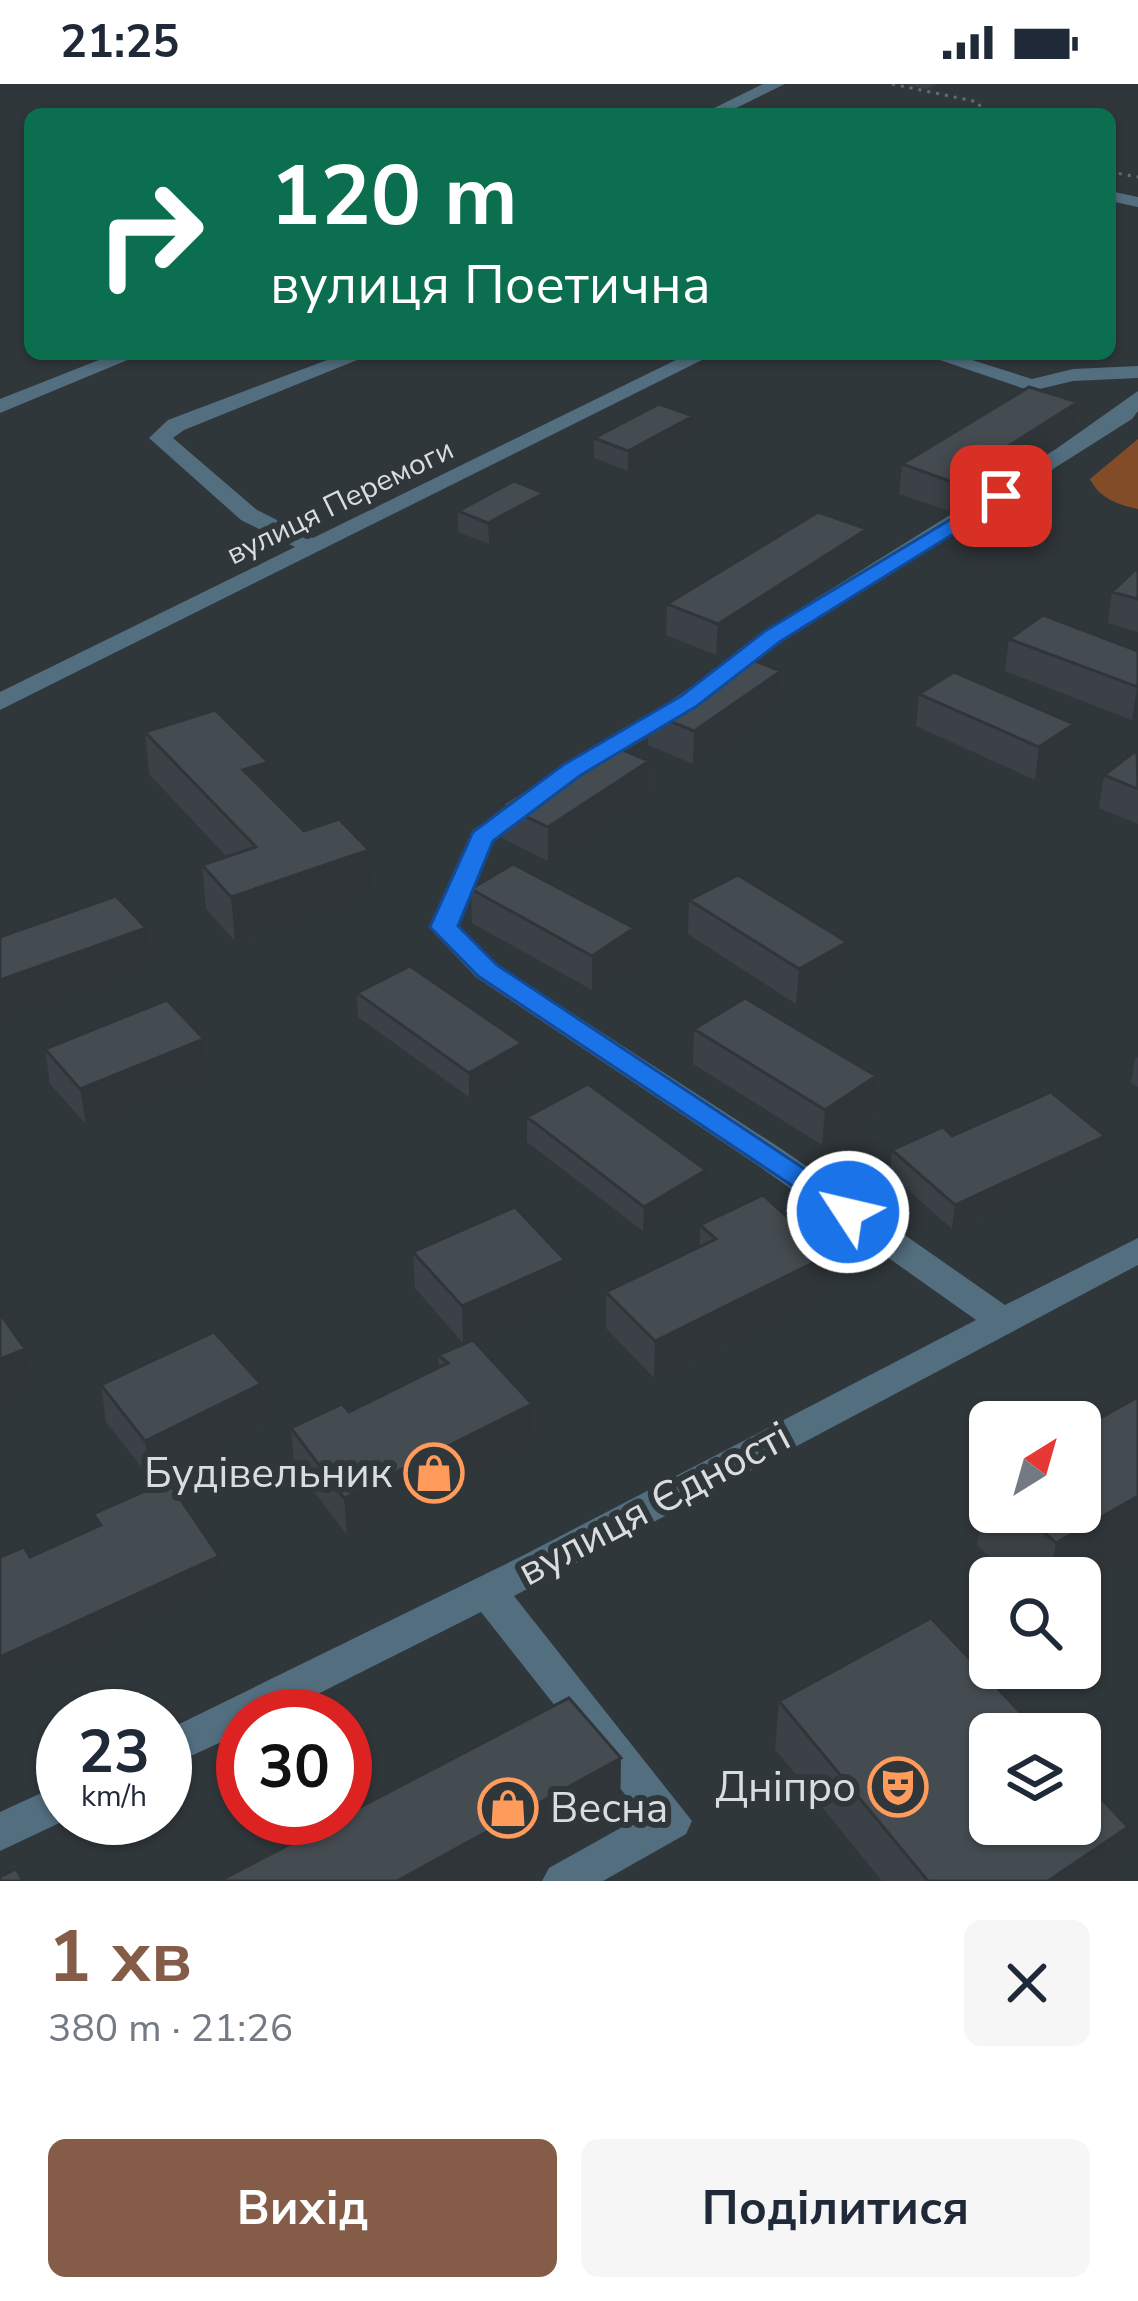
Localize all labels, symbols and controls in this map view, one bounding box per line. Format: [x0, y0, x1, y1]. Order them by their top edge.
text: 21:25 [60, 12, 179, 73]
text: 120 m [270, 139, 518, 254]
icon: right [72, 156, 228, 312]
text: вулиця Поетична [270, 248, 711, 322]
street label: вулиця Перемоги [220, 429, 460, 575]
pin [950, 445, 1052, 547]
icon: arrive [968, 463, 1034, 529]
position arrow [785, 1149, 911, 1275]
north arrow [969, 1401, 1101, 1533]
map controls [969, 1401, 1101, 1845]
street label: вулиця Єдності [508, 1408, 800, 1600]
shop icon: Будівельник [403, 1442, 465, 1504]
place label: Будівельник [144, 1445, 393, 1502]
button: search [969, 1557, 1101, 1689]
speed limit sign: 30 [216, 1689, 372, 1845]
text: 23 [78, 1711, 150, 1793]
button: layers [969, 1713, 1101, 1845]
theatre icon: Дніпро [867, 1756, 929, 1818]
place label: Дніпро [715, 1759, 856, 1816]
text: km/h [81, 1776, 147, 1817]
shop icon: Весна [477, 1777, 539, 1839]
place label: Весна [550, 1780, 668, 1837]
text: 1 хв [48, 1908, 192, 2006]
button: close [964, 1920, 1090, 2046]
text: 380 m · 21:26 [48, 2002, 293, 2055]
button: Вихід [48, 2139, 557, 2277]
button: Поділитися [581, 2139, 1090, 2277]

